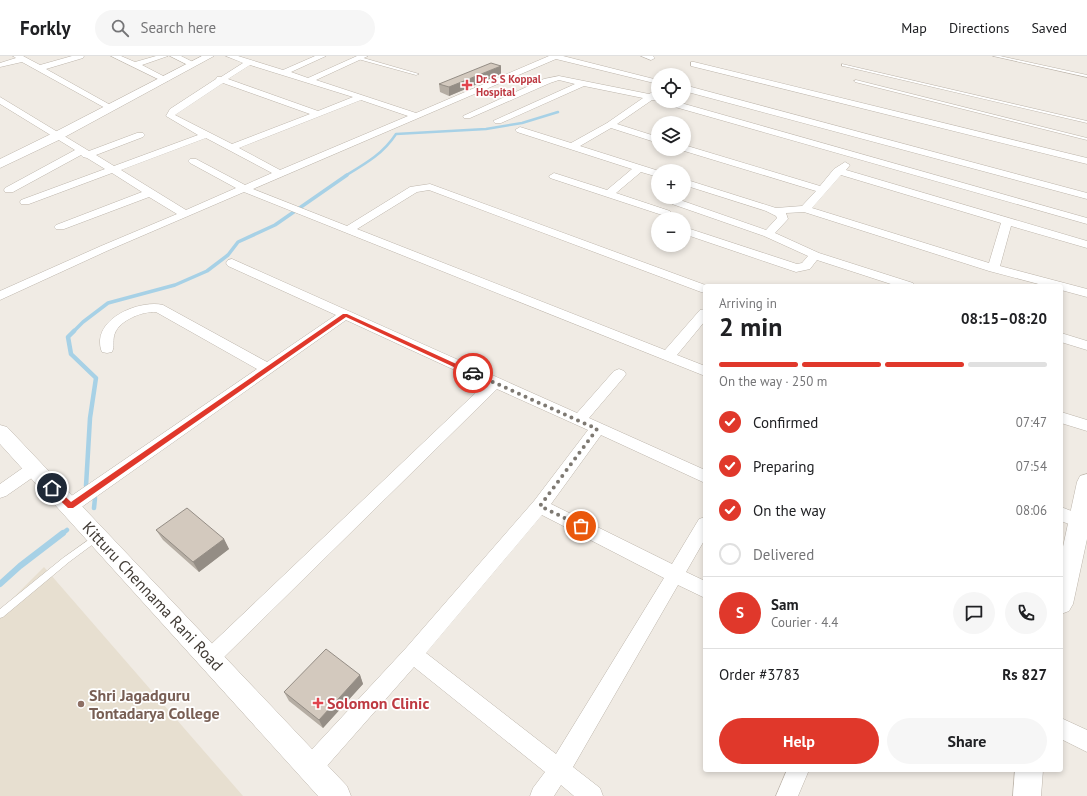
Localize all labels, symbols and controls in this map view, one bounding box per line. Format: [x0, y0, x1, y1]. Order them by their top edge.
search box [95, 10, 375, 46]
text: Forkly [20, 16, 71, 40]
icon: search [109, 17, 131, 39]
text: Search here [141, 18, 216, 37]
text: Map [901, 19, 927, 37]
text: Directions [949, 19, 1009, 37]
text: Saved [1031, 19, 1067, 37]
map controls [651, 68, 691, 252]
button: locate [651, 68, 691, 108]
place label: Dr. S S Koppal Hospital [476, 72, 542, 99]
marker: Dr. S S Koppal Hospital [461, 79, 473, 91]
button: layers [651, 116, 691, 156]
button: + [651, 164, 691, 204]
button: − [651, 212, 691, 252]
text: Arriving in [719, 295, 777, 312]
text: 08:15–08:20 [961, 309, 1047, 328]
text: 2 min [719, 310, 782, 343]
courier [453, 353, 493, 393]
icon: car [462, 362, 484, 384]
text: On the way · 250 m [719, 373, 827, 390]
icon: check [719, 411, 741, 433]
text: Confirmed [753, 413, 818, 432]
text: 07:47 [1016, 414, 1047, 431]
icon: check [719, 455, 741, 477]
text: Preparing [753, 457, 815, 476]
text: 07:54 [1016, 458, 1047, 475]
pin [35, 471, 69, 505]
icon: home [41, 477, 63, 499]
icon: check [719, 499, 741, 521]
text: On the way [753, 501, 826, 520]
text: 08:06 [1016, 502, 1047, 519]
pin [564, 509, 598, 543]
icon: bag [570, 515, 592, 537]
street label: Kitturu Chennama Rani Road [79, 517, 227, 675]
text: Delivered [753, 545, 814, 564]
button: chat [953, 592, 995, 634]
button: phone [1005, 592, 1047, 634]
text: Sam [771, 595, 798, 614]
text: S [736, 603, 744, 622]
text: Courier · 4.4 [771, 614, 838, 631]
text: Order #3783 [719, 665, 800, 684]
text: Rs 827 [1002, 665, 1047, 684]
place label: Shri Jagadguru Tontadarya College [89, 685, 220, 723]
place label: Solomon Clinic [327, 693, 429, 713]
marker: Solomon Clinic [312, 697, 324, 709]
marker: Shri Jagadguru Tontadarya College [76, 699, 86, 709]
button: Help [719, 718, 879, 764]
button: Share [887, 718, 1047, 764]

